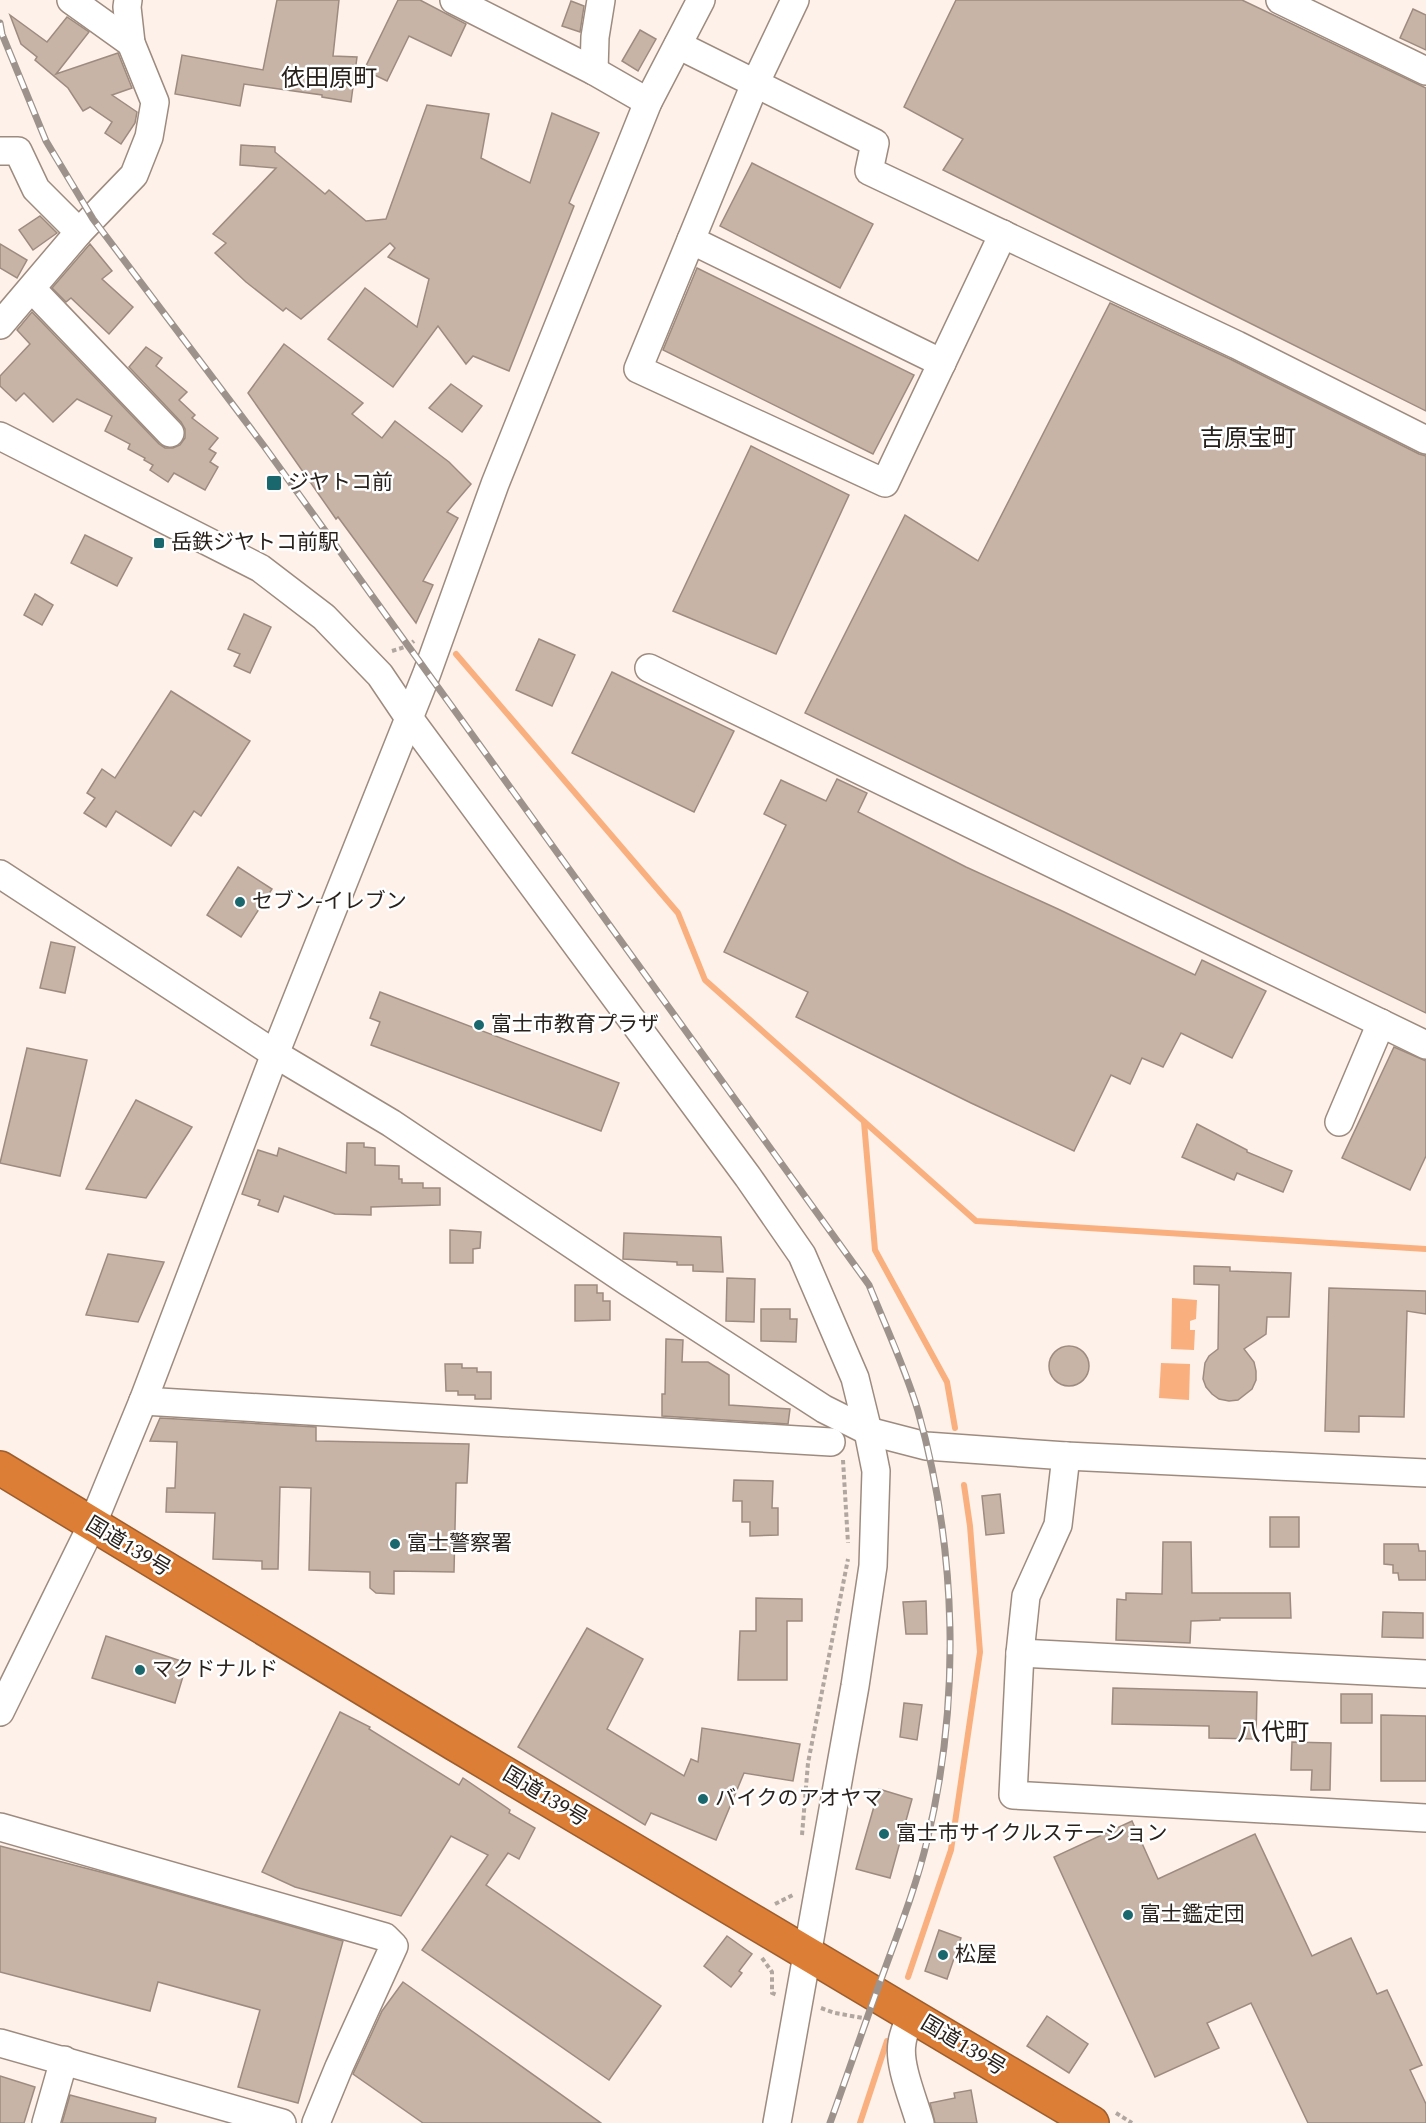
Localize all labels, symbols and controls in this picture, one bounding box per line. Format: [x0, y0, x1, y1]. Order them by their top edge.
district label: 依田原町 [281, 61, 377, 97]
district label: 吉原宝町 [1200, 421, 1296, 457]
place label: ジヤトコ前 [288, 467, 393, 499]
marker: ジヤトコ前 [265, 474, 283, 492]
place label: 岳鉄ジヤトコ前駅 [171, 527, 339, 559]
marker: 岳鉄ジヤトコ前駅 [152, 536, 166, 550]
place label: セブン-イレブン [252, 886, 407, 918]
marker: セブン-イレブン [233, 895, 247, 909]
place label: 富士市教育プラザ [491, 1009, 659, 1041]
marker: 富士市教育プラザ [472, 1018, 486, 1032]
street label: 国道139号 [79, 1509, 177, 1585]
place label: 富士警察署 [407, 1528, 512, 1560]
marker: 富士警察署 [388, 1537, 402, 1551]
place label: マクドナルド [152, 1654, 278, 1686]
marker: マクドナルド [133, 1663, 147, 1677]
district label: 八代町 [1237, 1715, 1309, 1751]
street label: 国道139号 [496, 1759, 594, 1835]
place label: バイクのアオヤマ [715, 1783, 883, 1815]
marker: バイクのアオヤマ [696, 1792, 710, 1806]
place label: 富士市サイクルステーション [896, 1818, 1168, 1850]
marker: 富士市サイクルステーション [877, 1827, 891, 1841]
place label: 富士鑑定団 [1140, 1899, 1245, 1931]
marker: 富士鑑定団 [1121, 1908, 1135, 1922]
place label: 松屋 [955, 1939, 997, 1971]
marker: 松屋 [936, 1948, 950, 1962]
street label: 国道139号 [914, 2008, 1012, 2084]

